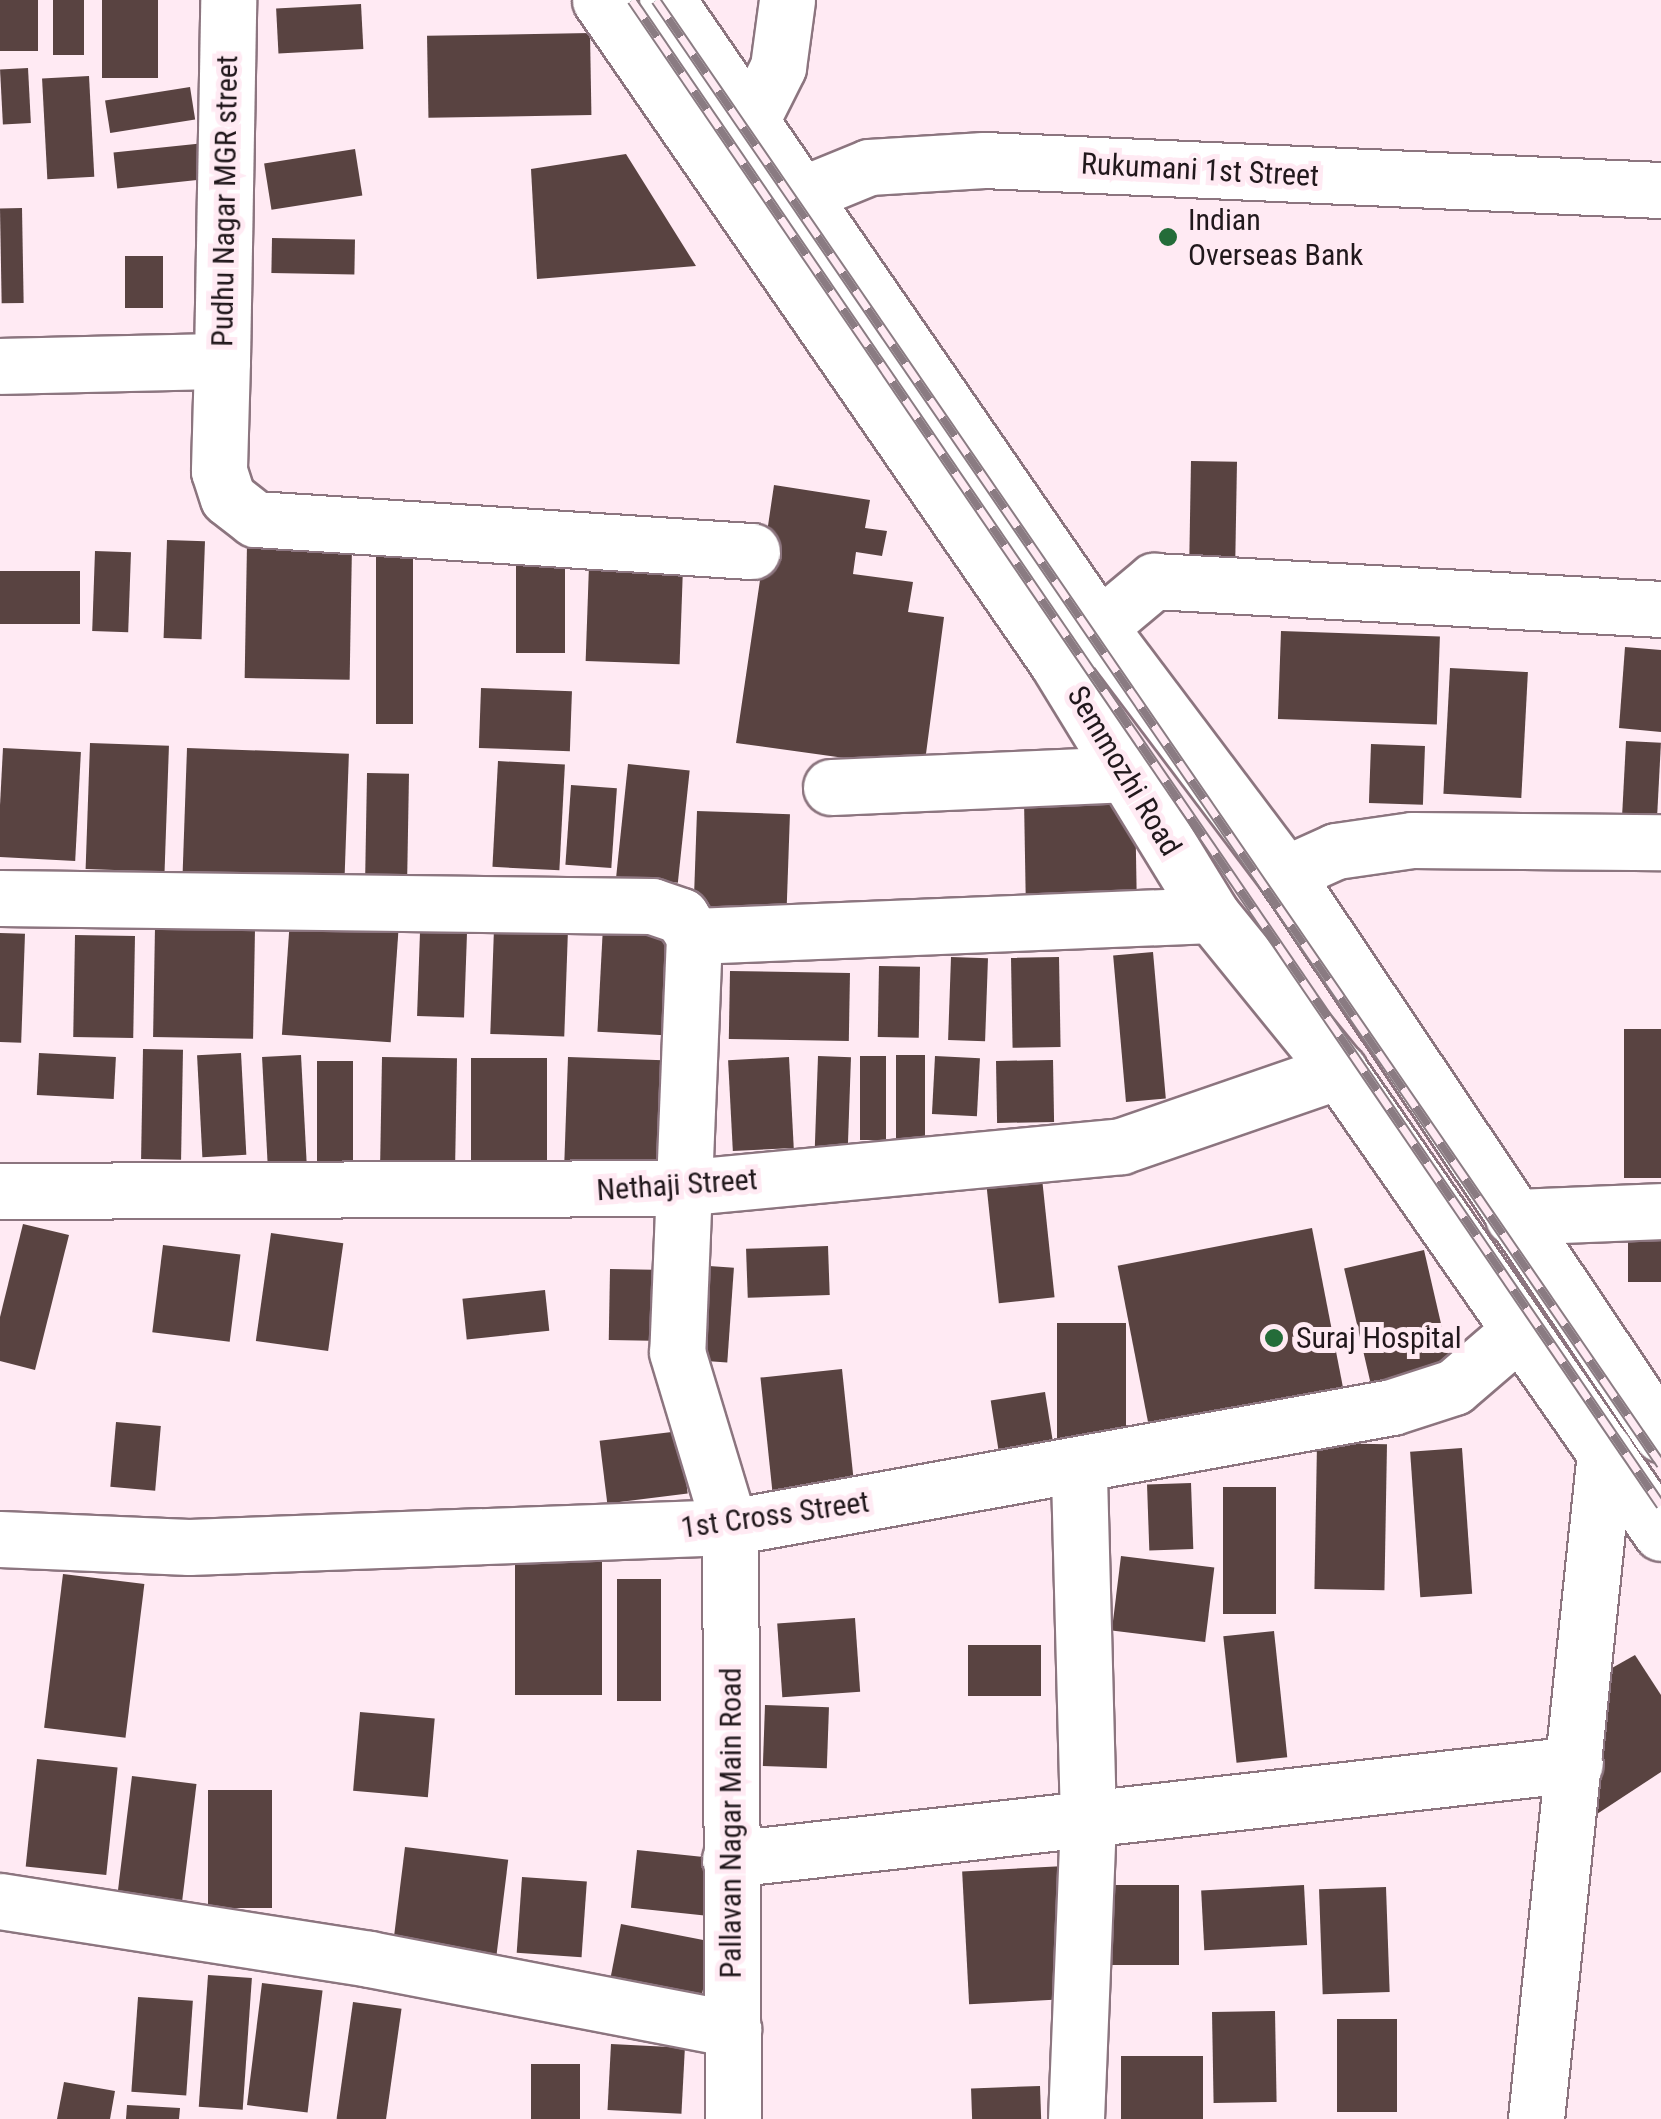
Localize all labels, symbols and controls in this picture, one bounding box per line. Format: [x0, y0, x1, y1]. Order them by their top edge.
street label: Pudhu Nagar MGR street [204, 55, 246, 347]
street label: Rukumani 1st Street [1080, 146, 1320, 194]
place label: Indian Overseas Bank [1188, 202, 1363, 272]
marker: Indian Overseas Bank [1157, 226, 1179, 248]
street label: Semmozhi Road [1059, 680, 1189, 862]
street label: Nethaji Street [595, 1161, 759, 1209]
place label: Suraj Hospital [1296, 1320, 1462, 1356]
marker: Suraj Hospital [1261, 1325, 1287, 1351]
street label: 1st Cross Street [679, 1484, 871, 1546]
street label: Pallavan Nagar Main Road [713, 1668, 749, 1978]

